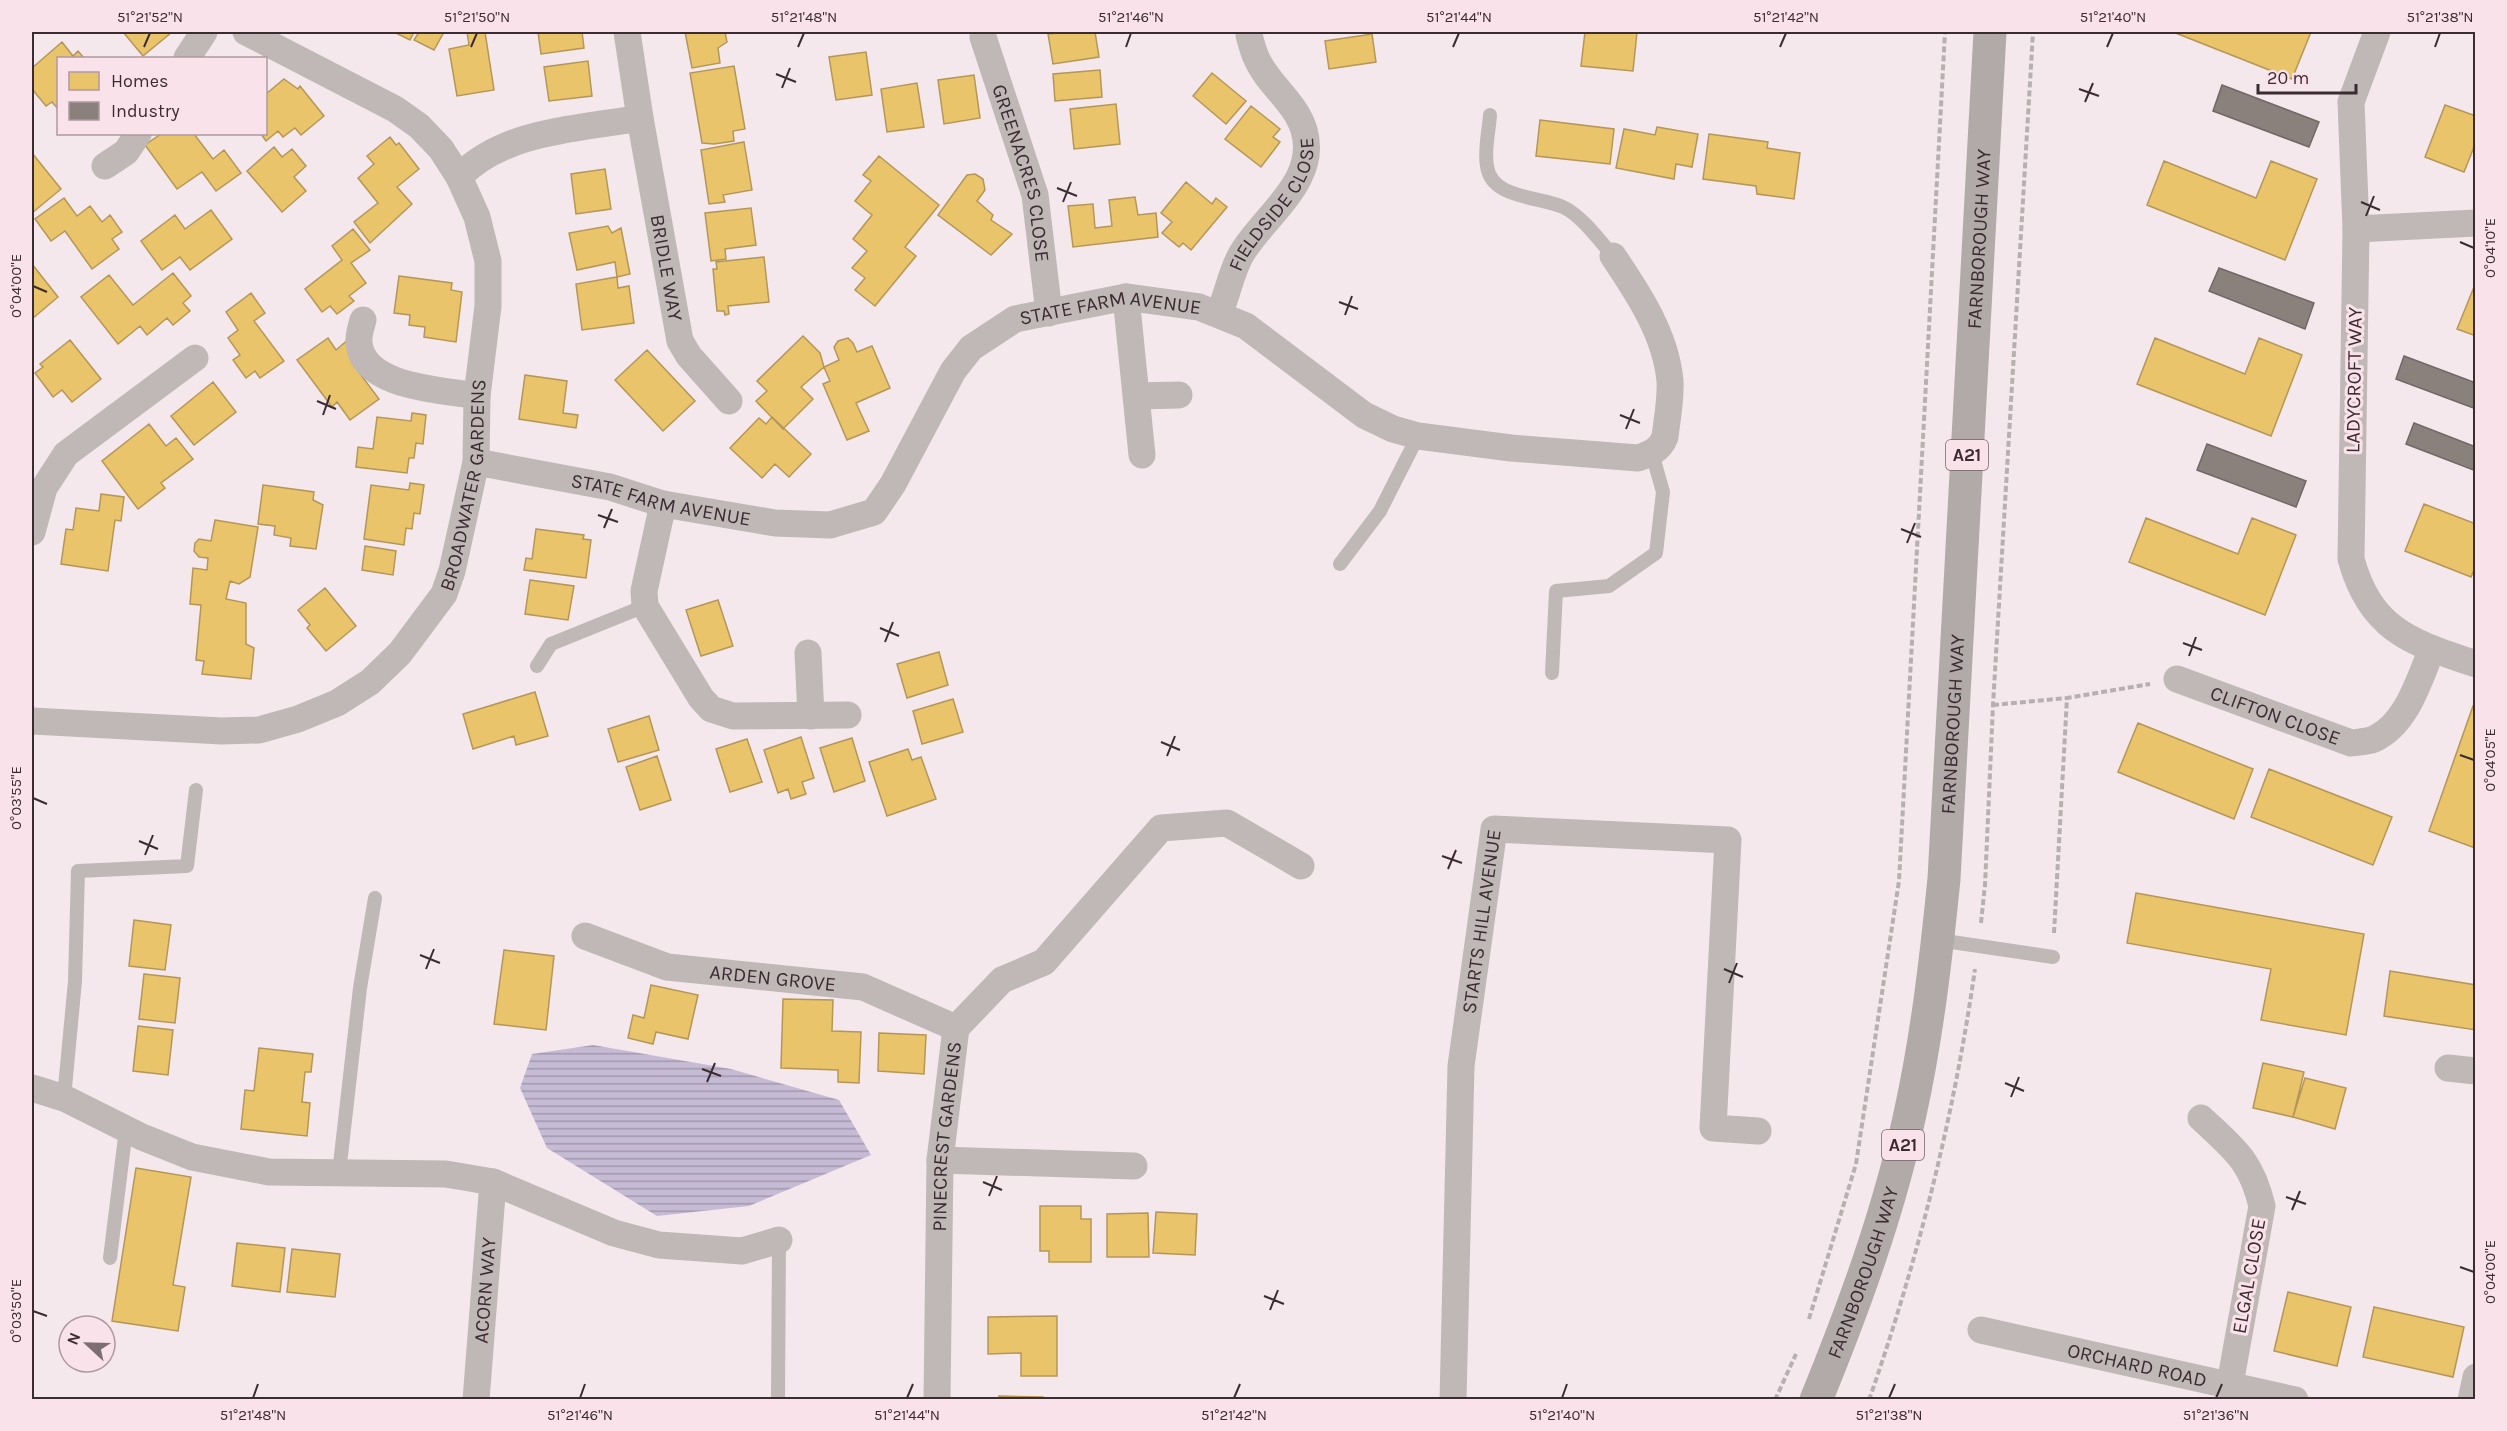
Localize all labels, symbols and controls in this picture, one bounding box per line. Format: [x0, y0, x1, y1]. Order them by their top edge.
text: 51°21'52"N [117, 8, 183, 26]
text: 51°21'50"N [444, 8, 510, 26]
text: 51°21'48"N [771, 8, 837, 26]
text: 51°21'46"N [1098, 8, 1164, 26]
text: 51°21'44"N [1426, 8, 1492, 26]
text: 51°21'42"N [1753, 8, 1819, 26]
text: 51°21'40"N [2080, 8, 2146, 26]
text: 51°21'38"N [2406, 8, 2474, 26]
legend [57, 57, 267, 135]
scale bar [2258, 57, 2356, 95]
text: 20 m [2267, 67, 2309, 89]
text: Homes [111, 70, 168, 92]
street label: GREENACRES CLOSE [988, 81, 1054, 263]
text: Industry [111, 100, 180, 122]
street label: FIELDSIDE CLOSE [1223, 137, 1318, 274]
street label: FARNBOROUGH WAY [1962, 148, 1995, 330]
street label: BRIDLE WAY [646, 212, 688, 323]
text: 0°04'10"E [2481, 218, 2499, 278]
text: 0°04'00"E [7, 254, 25, 318]
street label: STATE FARM AVENUE [1017, 286, 1203, 329]
street label: LADYCROFT WAY [2341, 307, 2367, 453]
street label: BROADWATER GARDENS [434, 377, 491, 594]
road number: A21 [1946, 440, 1988, 470]
street label: STATE FARM AVENUE [569, 468, 753, 530]
street label: FARNBOROUGH WAY [1936, 633, 1969, 815]
street label: CLIFTON CLOSE [2207, 681, 2344, 750]
text: 0°04'05"E [2481, 728, 2499, 792]
text: 0°03'55"E [7, 766, 25, 830]
street label: STARTS HILL AVENUE [1457, 828, 1505, 1015]
street label: ARDEN GROVE [708, 960, 837, 996]
street label: PINECREST GARDENS [928, 1040, 966, 1232]
road number: A21 [1882, 1130, 1924, 1160]
street label: FARNBOROUGH WAY [1822, 1184, 1903, 1362]
street label: ELGAL CLOSE [2228, 1216, 2270, 1336]
street label: ACORN WAY [469, 1236, 500, 1344]
text: 0°04'00"E [2481, 1240, 2499, 1304]
text: 0°03'50"E [7, 1279, 25, 1343]
north arrow [57, 1314, 117, 1374]
text: N [63, 1330, 85, 1347]
street label: ORCHARD ROAD [2065, 1338, 2209, 1392]
text: 51°21'48"N [220, 1406, 286, 1424]
text: 51°21'46"N [547, 1406, 613, 1424]
text: 51°21'44"N [874, 1406, 940, 1424]
text: 51°21'42"N [1201, 1406, 1267, 1424]
text: 51°21'40"N [1529, 1406, 1595, 1424]
text: 51°21'38"N [1855, 1406, 1923, 1424]
text: 51°21'36"N [2183, 1406, 2249, 1424]

